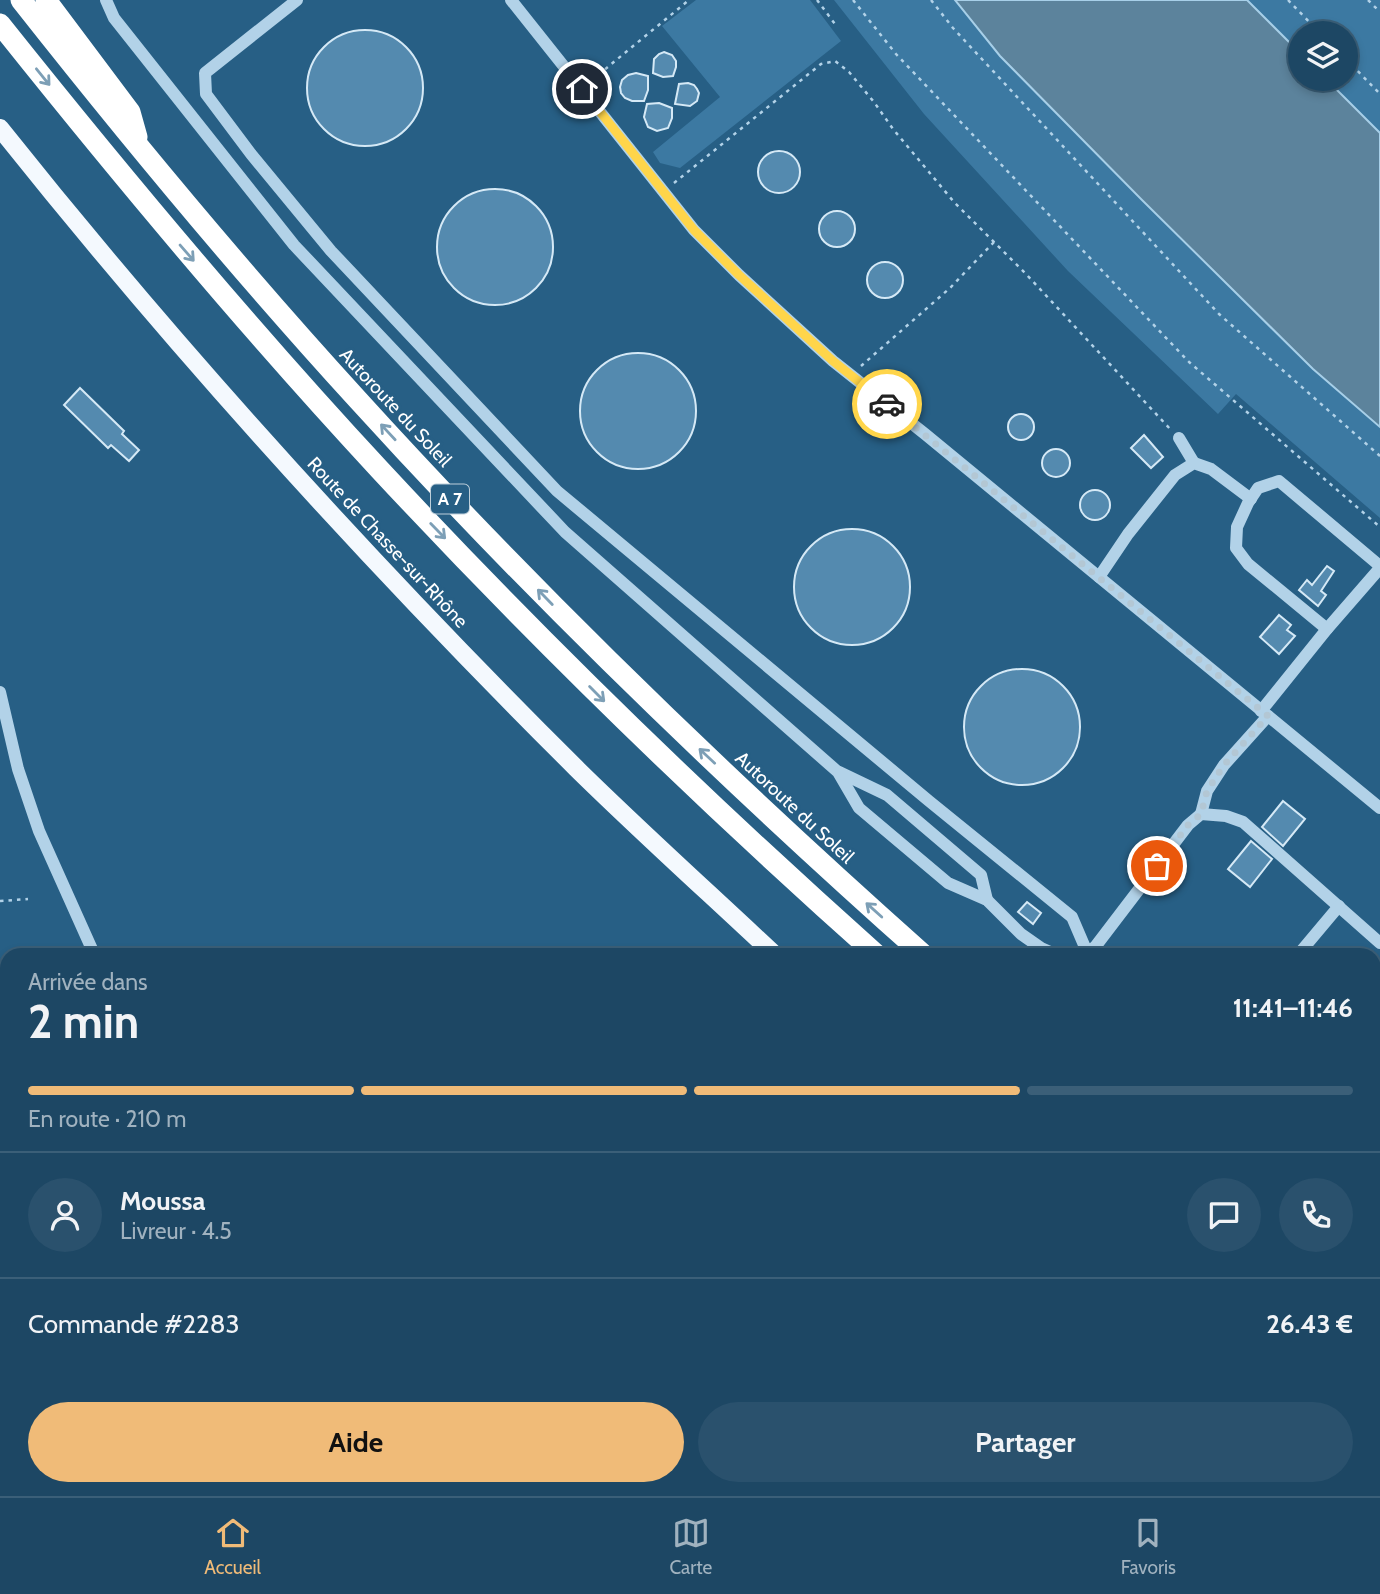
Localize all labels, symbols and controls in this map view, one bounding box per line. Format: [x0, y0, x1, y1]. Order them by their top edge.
map controls [1288, 21, 1358, 91]
button: layers [1288, 21, 1358, 91]
pin [552, 59, 612, 119]
one-way arrow [35, 68, 50, 86]
icon: home [563, 70, 601, 108]
one-way arrow [179, 244, 195, 262]
street label: Autoroute du Soleil [335, 343, 457, 472]
courier [852, 369, 922, 439]
icon: car [868, 385, 906, 423]
one-way arrow [379, 424, 396, 441]
street label: Route de Chasse-sur-Rhône [303, 452, 473, 633]
road number: A 7 [431, 485, 469, 514]
one-way arrow [430, 522, 447, 539]
one-way arrow [536, 589, 553, 606]
one-way arrow [589, 685, 606, 702]
street label: Autoroute du Soleil [731, 747, 859, 869]
one-way arrow [699, 748, 716, 765]
pin [1127, 836, 1187, 896]
icon: bag [1138, 847, 1176, 885]
one-way arrow [865, 902, 883, 918]
text: Arrivée dans [28, 968, 148, 996]
text: 11:41–11:46 [1233, 992, 1353, 1024]
text: 2 min [28, 994, 139, 1050]
text: En route · 210 m [28, 1105, 186, 1133]
button: person [28, 1178, 102, 1252]
button: chat [1187, 1178, 1261, 1252]
button: phone [1279, 1178, 1353, 1252]
text: Moussa [120, 1185, 205, 1217]
text: Livreur · 4.5 [120, 1217, 232, 1245]
text: Commande #2283 [28, 1308, 240, 1340]
text: 26.43 € [1266, 1308, 1353, 1340]
button: Aide [28, 1402, 684, 1482]
button: Partager [698, 1402, 1353, 1482]
tab: Accueil [204, 1514, 261, 1579]
tab: Carte [669, 1514, 712, 1579]
tab: Favoris [1121, 1514, 1176, 1579]

